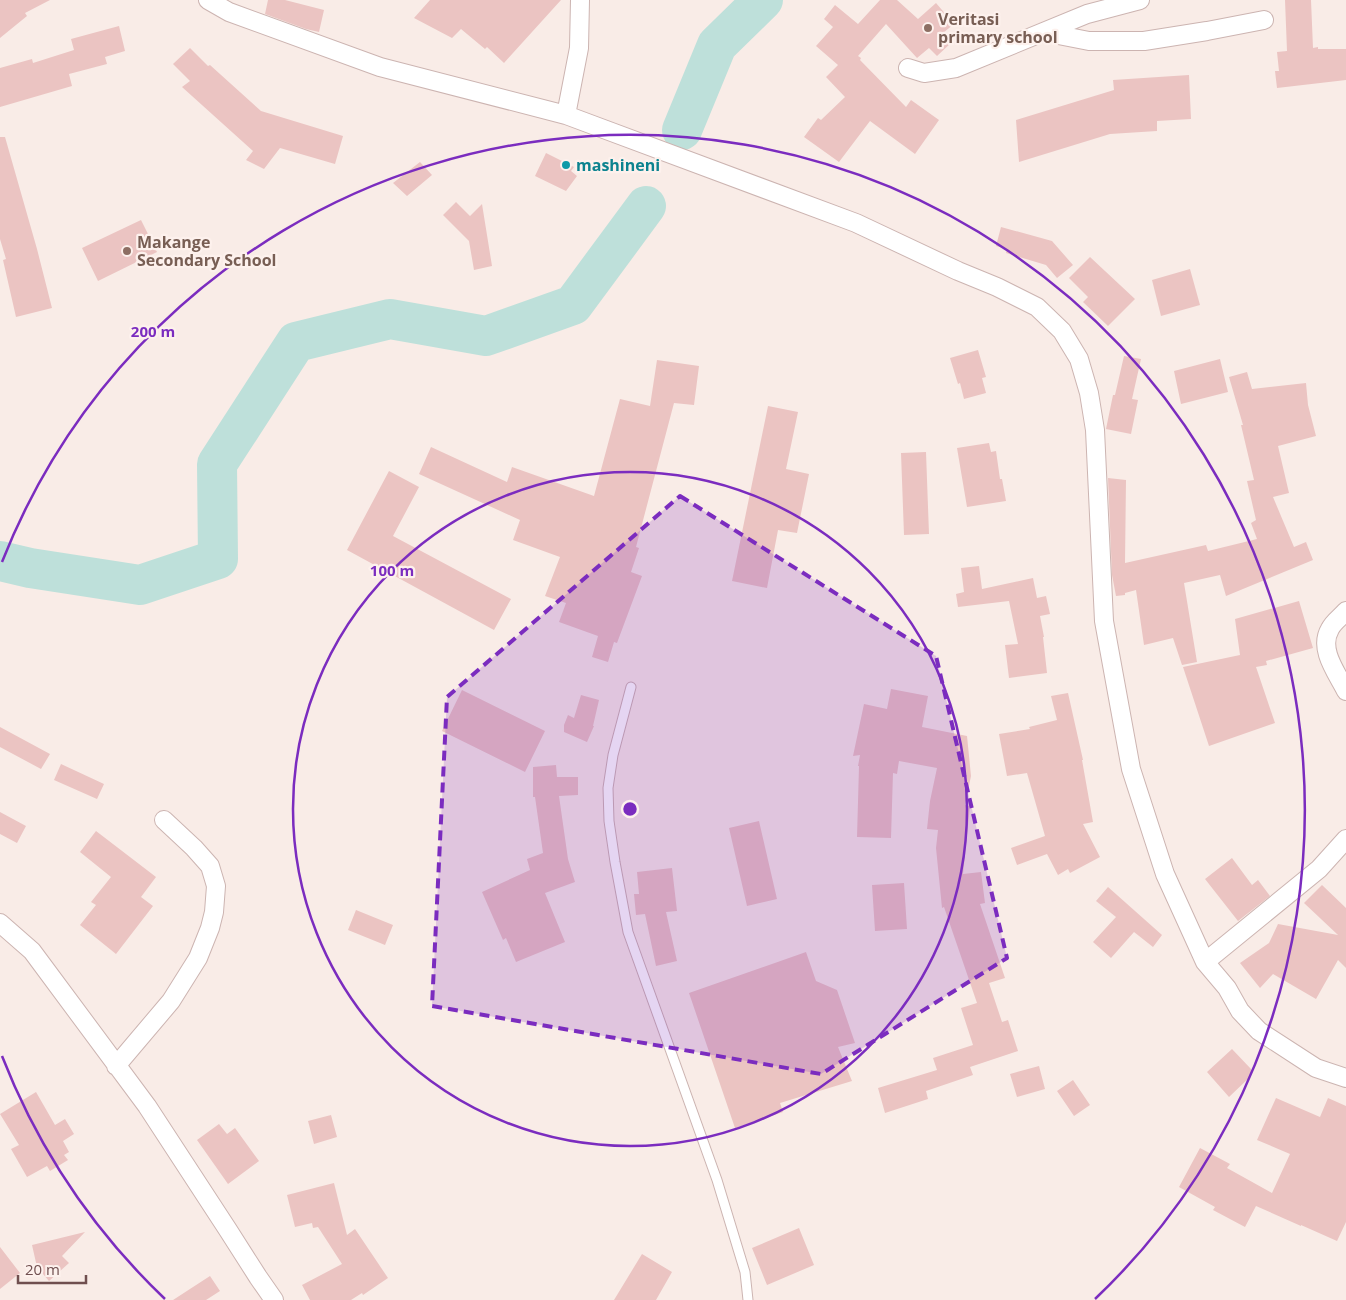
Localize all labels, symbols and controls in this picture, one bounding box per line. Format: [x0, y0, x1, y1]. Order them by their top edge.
place label: Veritasi primary school [938, 8, 1058, 48]
marker: Veritasi primary school [922, 22, 934, 34]
place label: mashineni [576, 154, 660, 176]
marker: mashineni [560, 159, 572, 171]
place label: Makange Secondary School [137, 231, 276, 271]
marker: Makange Secondary School [121, 245, 133, 257]
text: 200 m [131, 321, 175, 341]
text: 100 m [370, 560, 414, 580]
centre of rings [621, 800, 639, 818]
scale bar [18, 1252, 85, 1284]
text: 20 m [25, 1259, 60, 1279]

